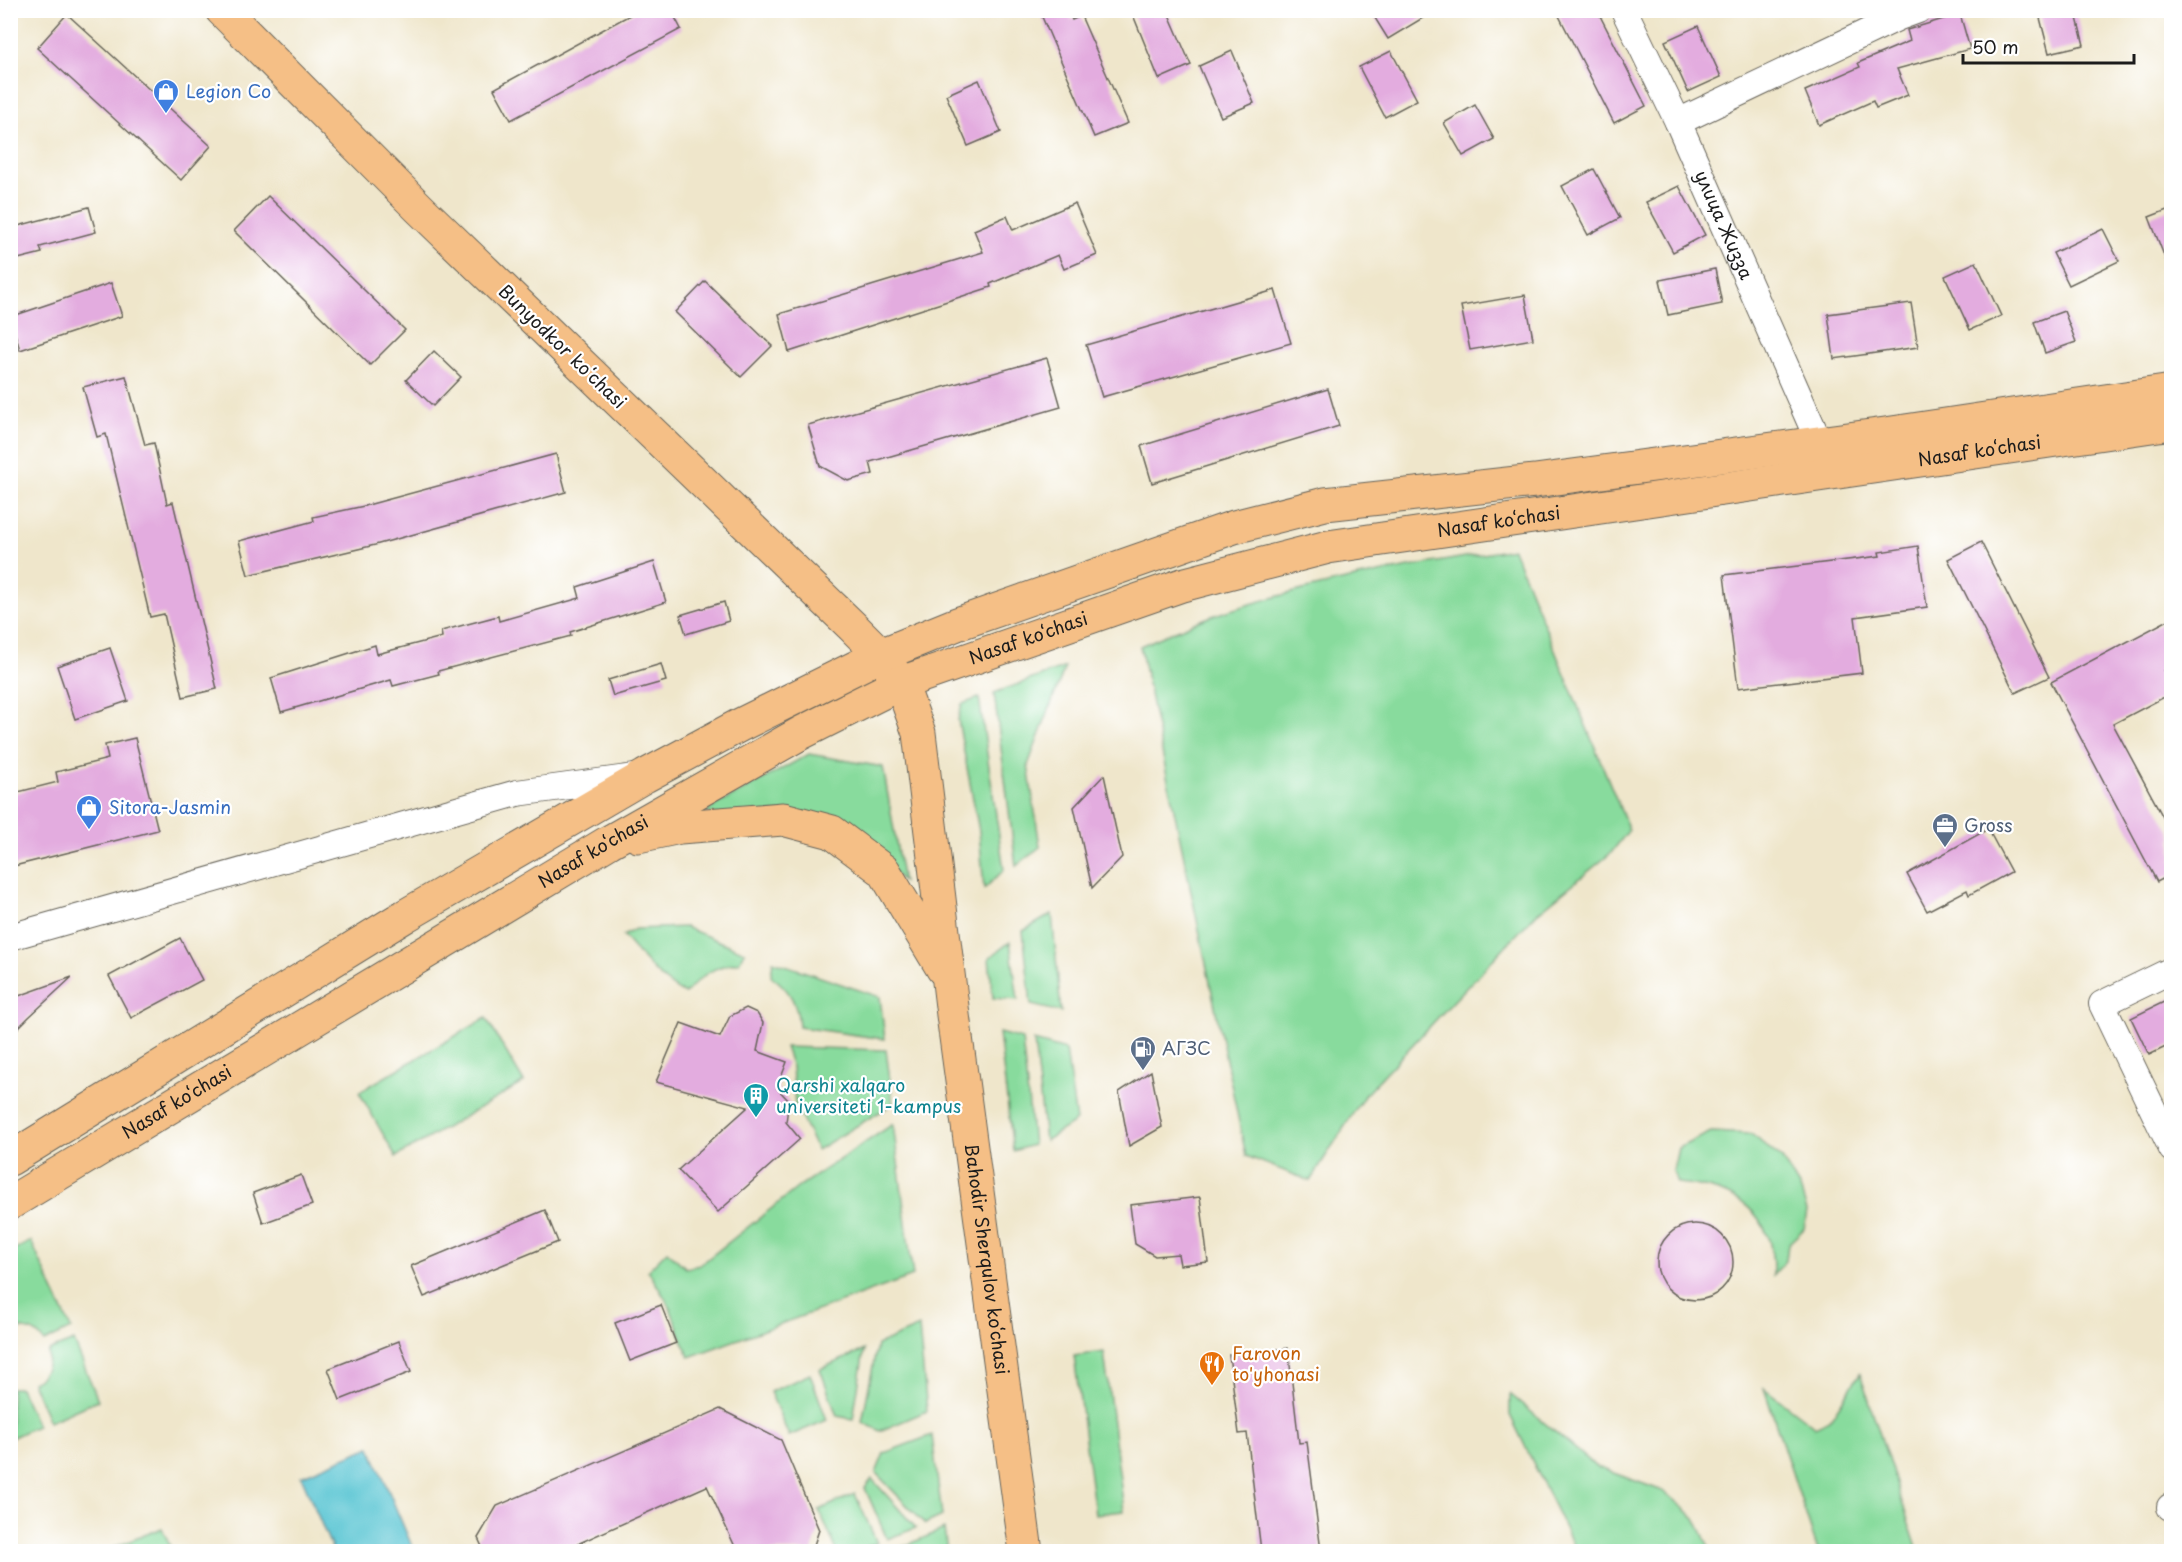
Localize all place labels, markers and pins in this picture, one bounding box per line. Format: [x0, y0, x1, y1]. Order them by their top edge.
shop icon: Legion Co [151, 77, 181, 115]
place label: Legion Co [186, 77, 271, 104]
shop icon: Sitora-Jasmin [74, 793, 104, 831]
place label: Sitora-Jasmin [109, 793, 231, 820]
office icon: Gross [1930, 811, 1960, 849]
place label: Gross [1964, 811, 2013, 838]
fuel station icon: АГЗС [1128, 1034, 1158, 1072]
place label: АГЗС [1162, 1034, 1211, 1061]
place label: Qarshi xalqaro universiteti 1-kampus [776, 1071, 961, 1119]
building icon: Qarshi xalqaro universiteti 1-kampus [741, 1081, 771, 1119]
place label: Farovon to'yhonasi [1232, 1339, 1320, 1387]
restaurant icon: Farovon to'yhonasi [1197, 1349, 1227, 1387]

